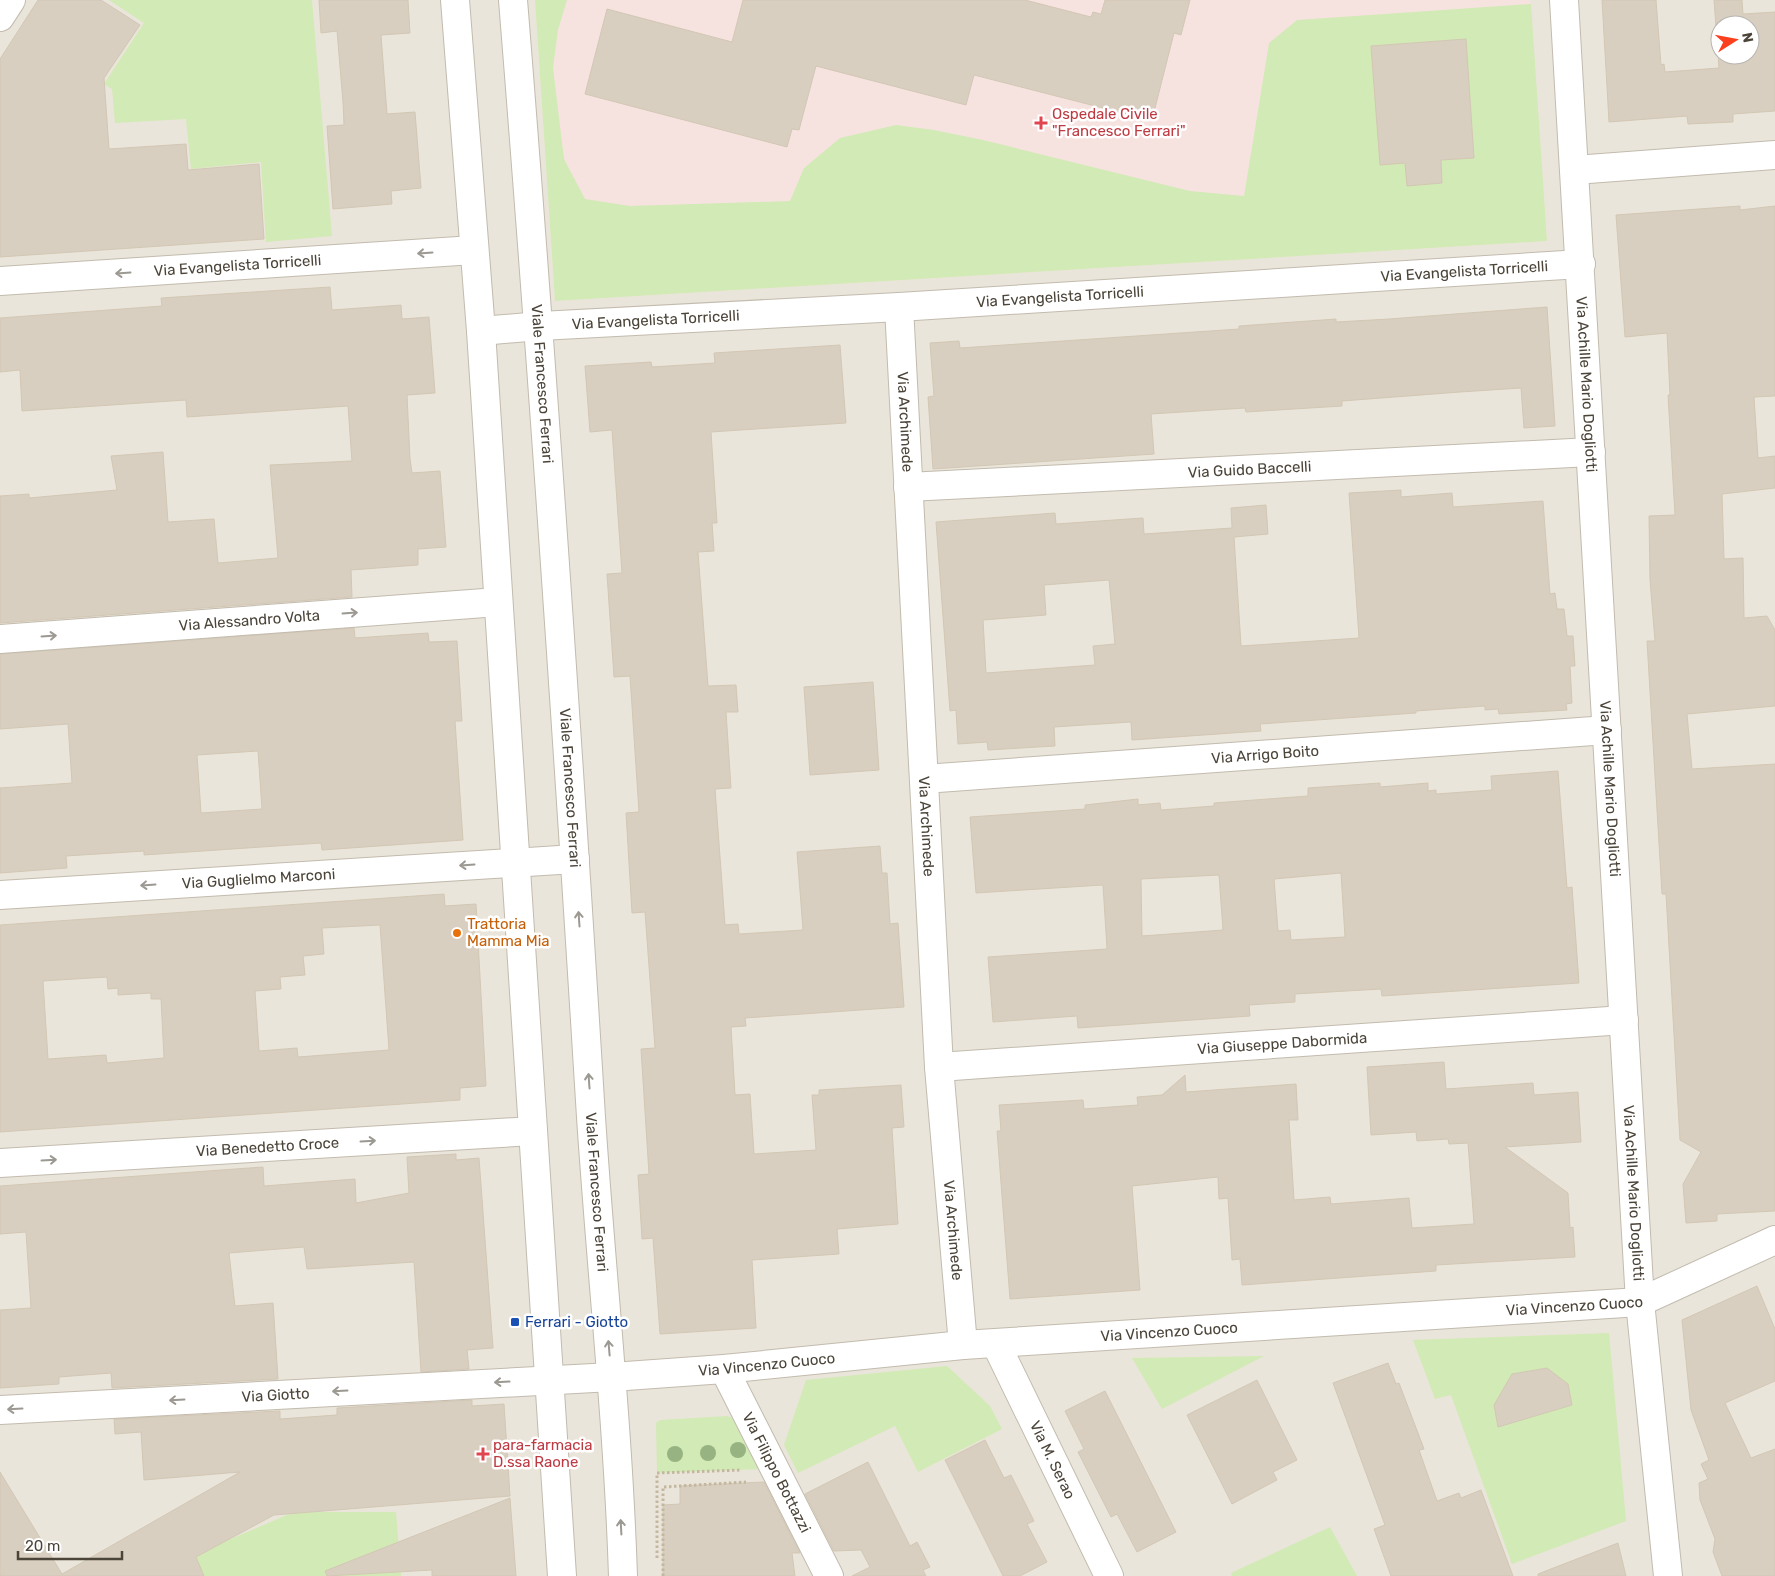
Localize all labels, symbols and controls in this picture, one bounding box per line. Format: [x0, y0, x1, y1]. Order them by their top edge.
north arrow [1710, 15, 1760, 65]
text: N [1738, 31, 1757, 44]
place label: Ospedale Civile "Francesco Ferrari" [1052, 105, 1186, 140]
marker: Ospedale Civile "Francesco Ferrari" [1034, 116, 1048, 130]
one-way arrow [418, 248, 434, 258]
street label: Via Evangelista Torricelli [153, 251, 322, 280]
street label: Via Evangelista Torricelli [1380, 257, 1549, 286]
one-way arrow [116, 268, 132, 277]
street label: Via Evangelista Torricelli [976, 283, 1144, 311]
street label: Via Achille Mario Dogliotti [1572, 296, 1601, 473]
street label: Viale Francesco Ferrari [528, 304, 557, 464]
street label: Via Evangelista Torricelli [571, 306, 740, 333]
street label: Via Archimede [893, 371, 917, 473]
street label: Via Guido Baccelli [1187, 457, 1312, 482]
street label: Via Alessandro Volta [178, 606, 321, 635]
one-way arrow [342, 609, 358, 618]
one-way arrow [40, 631, 56, 640]
street label: Via Achille Mario Dogliotti [1596, 700, 1624, 877]
street label: Viale Francesco Ferrari [556, 708, 584, 868]
street label: Via Arrigo Boito [1211, 742, 1320, 767]
street label: Via Archimede [915, 775, 938, 877]
one-way arrow [460, 860, 476, 870]
street label: Via Guglielmo Marconi [181, 865, 336, 893]
one-way arrow [140, 881, 156, 890]
one-way arrow [574, 911, 583, 927]
place label: Trattoria Mamma Mia [467, 915, 550, 950]
marker: Trattoria Mamma Mia [451, 927, 463, 939]
street label: Via Giuseppe Dabormida [1197, 1029, 1368, 1058]
one-way arrow [584, 1073, 593, 1089]
street label: Via Achille Mario Dogliotti [1620, 1104, 1648, 1282]
street label: Viale Francesco Ferrari [582, 1112, 612, 1272]
street label: Via Benedetto Croce [195, 1134, 340, 1160]
one-way arrow [360, 1136, 376, 1145]
one-way arrow [40, 1156, 56, 1165]
street label: Via Archimede [940, 1179, 966, 1281]
street label: Via Vincenzo Cuoco [1505, 1293, 1644, 1320]
place label: Ferrari - Giotto [525, 1313, 628, 1331]
marker: Ferrari - Giotto [509, 1316, 521, 1328]
street label: Via Vincenzo Cuoco [1100, 1319, 1238, 1345]
one-way arrow [605, 1340, 614, 1356]
street label: Via Vincenzo Cuoco [697, 1349, 836, 1380]
one-way arrow [494, 1377, 510, 1386]
street label: Via Giotto [241, 1384, 310, 1406]
one-way arrow [332, 1386, 348, 1395]
one-way arrow [170, 1395, 186, 1404]
one-way arrow [7, 1404, 23, 1413]
street label: Via Filippo Bottazzi [738, 1409, 815, 1536]
street label: Via M. Serao [1026, 1418, 1079, 1502]
place label: para-farmacia D.ssa Raone [493, 1436, 593, 1471]
marker: para-farmacia D.ssa Raone [477, 1448, 489, 1460]
one-way arrow [616, 1520, 625, 1536]
scale bar [18, 1528, 121, 1560]
text: 20 m [25, 1537, 60, 1555]

